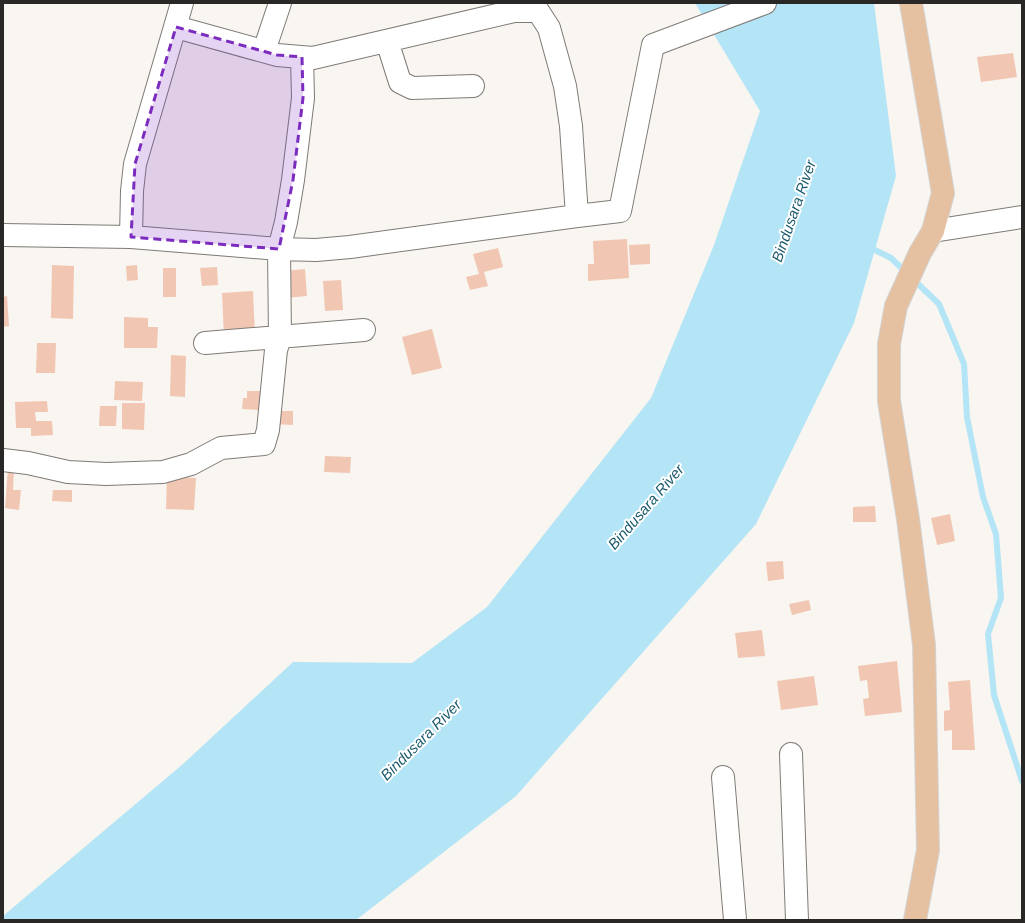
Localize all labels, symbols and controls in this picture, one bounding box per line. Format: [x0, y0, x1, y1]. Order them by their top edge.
water label: Bindusara River [768, 157, 819, 264]
water label: Bindusara River [604, 460, 688, 553]
water label: Bindusara River [377, 695, 465, 783]

